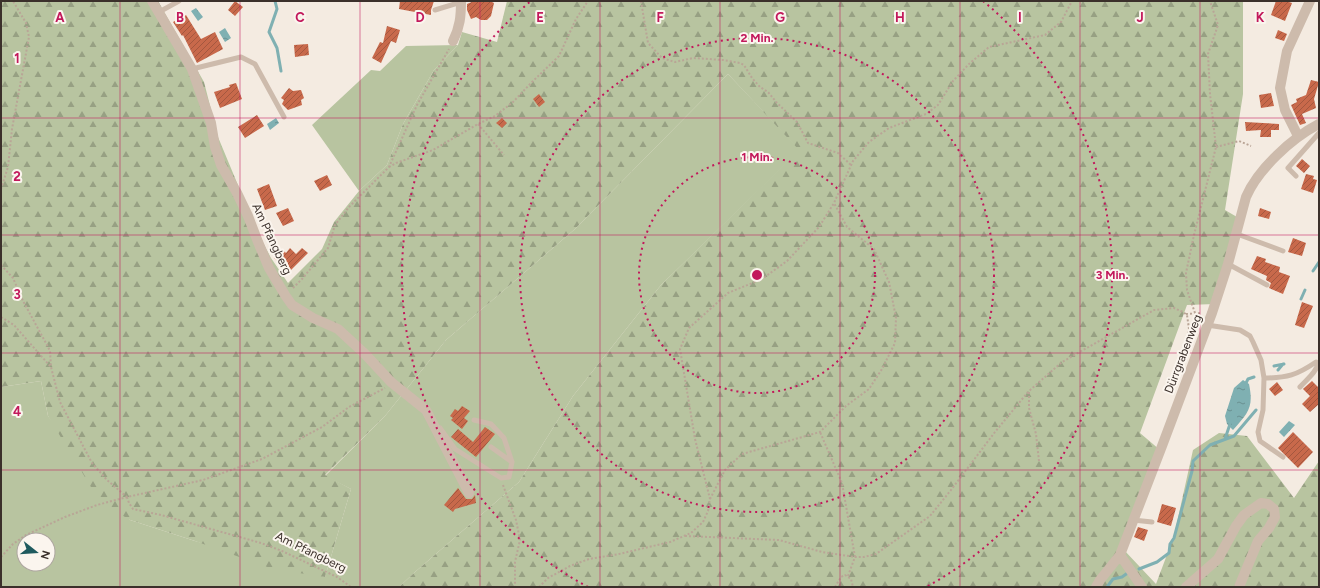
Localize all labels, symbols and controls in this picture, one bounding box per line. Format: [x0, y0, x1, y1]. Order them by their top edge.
text: A [55, 10, 65, 25]
text: B [176, 10, 184, 25]
text: C [295, 10, 305, 25]
text: D [415, 10, 425, 25]
text: E [536, 10, 544, 25]
text: F [656, 10, 664, 25]
text: G [775, 10, 785, 25]
text: H [895, 10, 905, 25]
text: I [1018, 10, 1022, 25]
text: J [1136, 10, 1144, 25]
text: K [1256, 10, 1265, 25]
text: 2 Min. [740, 31, 774, 45]
text: 1 [14, 51, 20, 66]
text: 1 Min. [741, 150, 773, 164]
text: 2 [13, 169, 21, 184]
street label: Am Pfangberg [249, 201, 295, 277]
centre of rings [750, 268, 764, 282]
text: 3 Min. [1096, 268, 1128, 282]
text: 3 [13, 287, 21, 302]
street label: Dürrgrabenweg [1162, 313, 1204, 395]
text: 4 [13, 404, 21, 419]
street label: Am Pfangberg [273, 529, 349, 575]
north arrow [16, 532, 56, 572]
text: N [38, 549, 53, 561]

